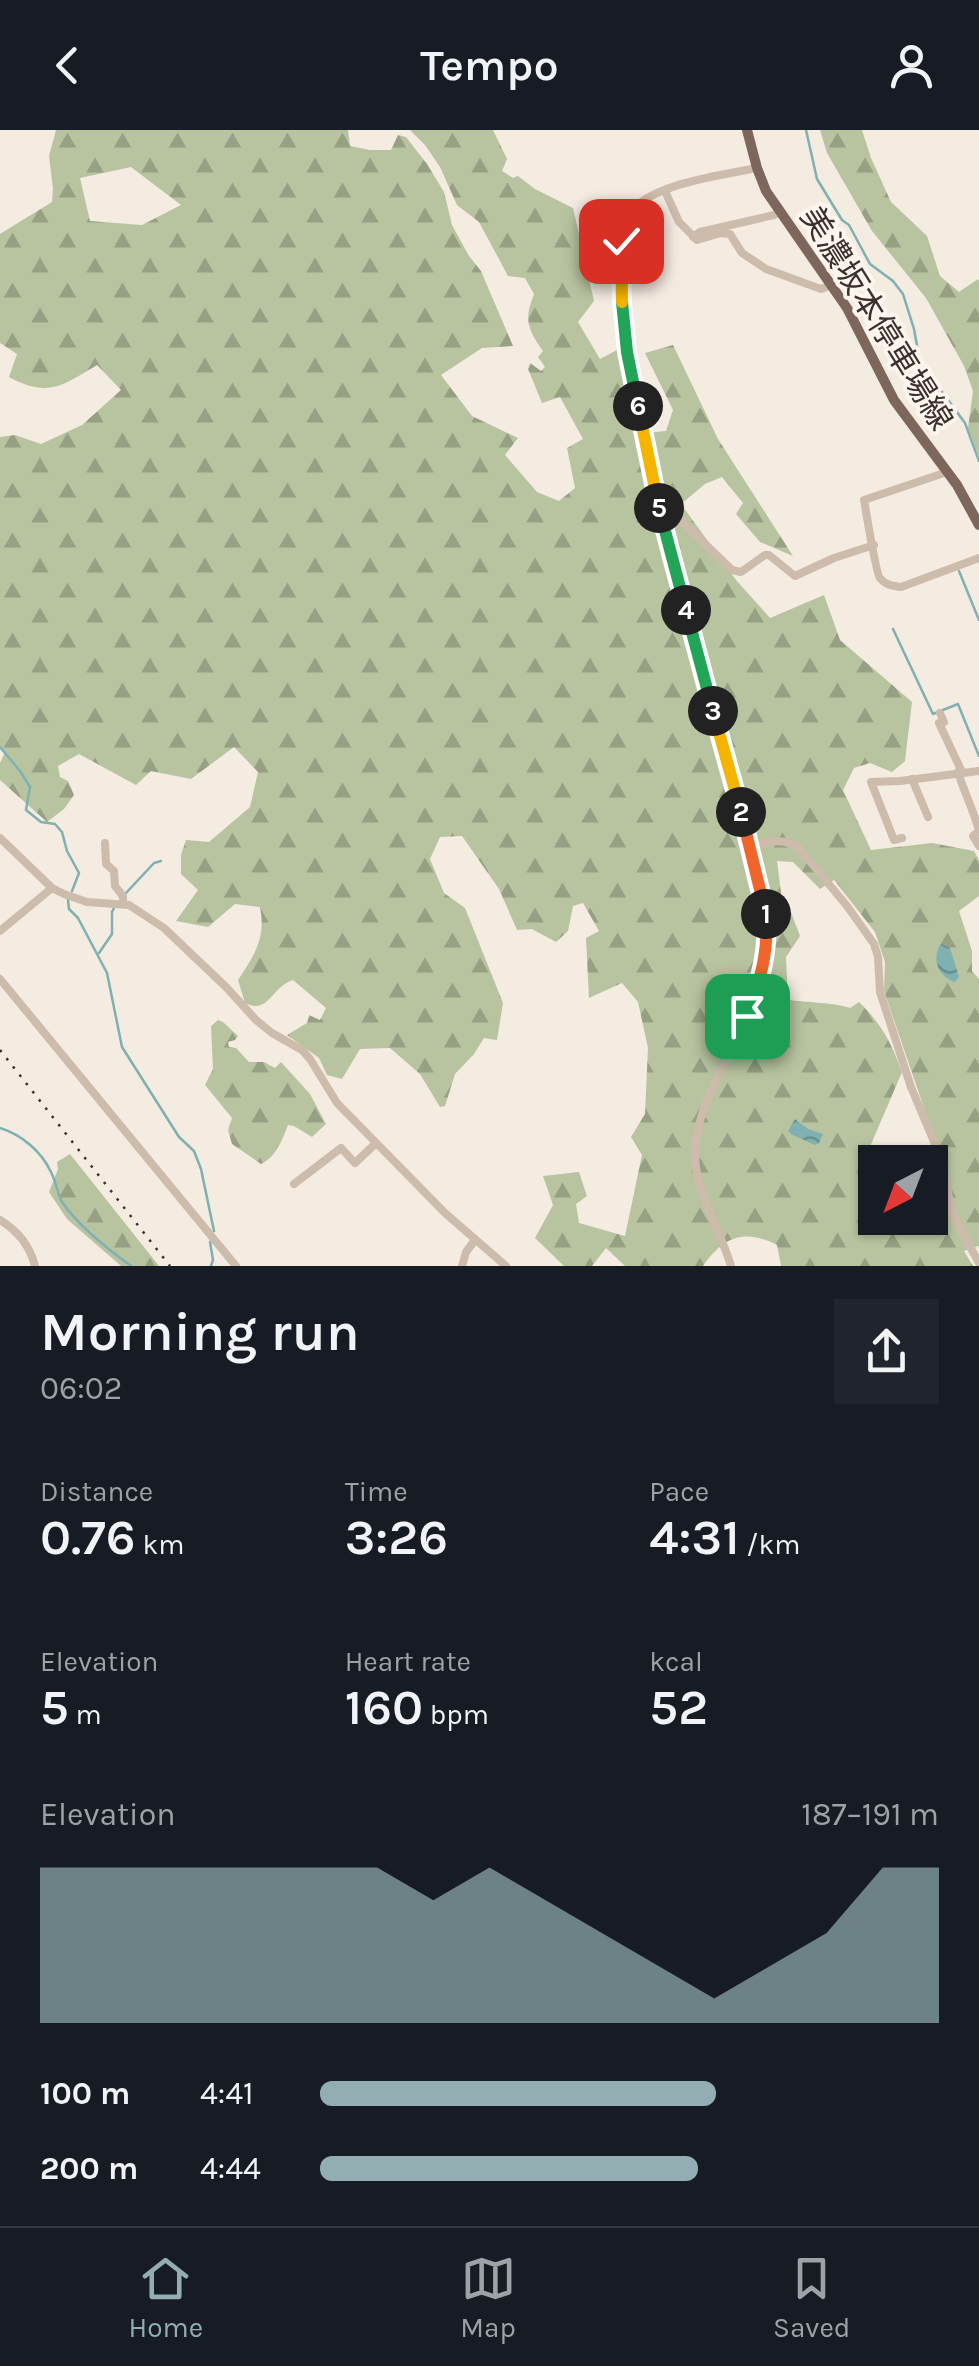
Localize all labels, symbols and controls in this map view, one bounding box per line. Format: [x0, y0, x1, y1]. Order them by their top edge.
icon: back [40, 38, 95, 93]
icon: person [884, 38, 939, 93]
text: Tempo [420, 39, 559, 91]
pin [579, 199, 664, 284]
street label: 美濃坂本停車場線 [793, 200, 960, 437]
icon: check [594, 214, 649, 269]
pin: 6 [613, 381, 663, 431]
text: 6 [630, 389, 647, 422]
pin: 5 [634, 483, 684, 533]
text: 5 [651, 491, 667, 524]
pin: 4 [661, 585, 711, 635]
text: 4 [678, 593, 694, 626]
pin: 3 [688, 686, 738, 736]
text: 3 [704, 694, 722, 727]
pin: 2 [716, 787, 766, 837]
text: 2 [733, 795, 749, 828]
pin: 1 [741, 889, 791, 939]
text: 1 [761, 897, 771, 930]
pin [705, 974, 790, 1059]
icon: arrive [720, 989, 775, 1044]
north arrow [858, 1145, 948, 1235]
map controls [858, 1145, 948, 1235]
button: share [834, 1299, 939, 1404]
text: Morning run [40, 1300, 360, 1364]
text: 06:02 [40, 1370, 122, 1407]
text: Distance [40, 1475, 153, 1508]
text: Time [345, 1475, 408, 1508]
text: Pace [649, 1475, 709, 1508]
text: 0.76 [40, 1508, 136, 1567]
text: 3:26 [345, 1508, 448, 1567]
text: 4:31 [649, 1508, 740, 1567]
text: km [136, 1528, 184, 1561]
text: /km [740, 1528, 800, 1561]
text: Elevation [40, 1645, 159, 1678]
text: Heart rate [345, 1645, 471, 1678]
text: kcal [649, 1645, 703, 1678]
text: 5 [40, 1678, 69, 1737]
text: 160 [345, 1678, 423, 1737]
text: 52 [649, 1678, 708, 1737]
text: m [69, 1698, 102, 1731]
text: bpm [423, 1698, 489, 1731]
text: Elevation [40, 1796, 175, 1833]
text: 187–191 m [801, 1796, 939, 1833]
text: 100 m [40, 2075, 130, 2112]
text: 4:41 [200, 2075, 254, 2112]
text: 200 m [40, 2150, 138, 2187]
text: 4:44 [200, 2150, 261, 2187]
tab: Home [129, 2251, 203, 2344]
tab: Map [460, 2251, 516, 2344]
tab: Saved [773, 2251, 850, 2344]

